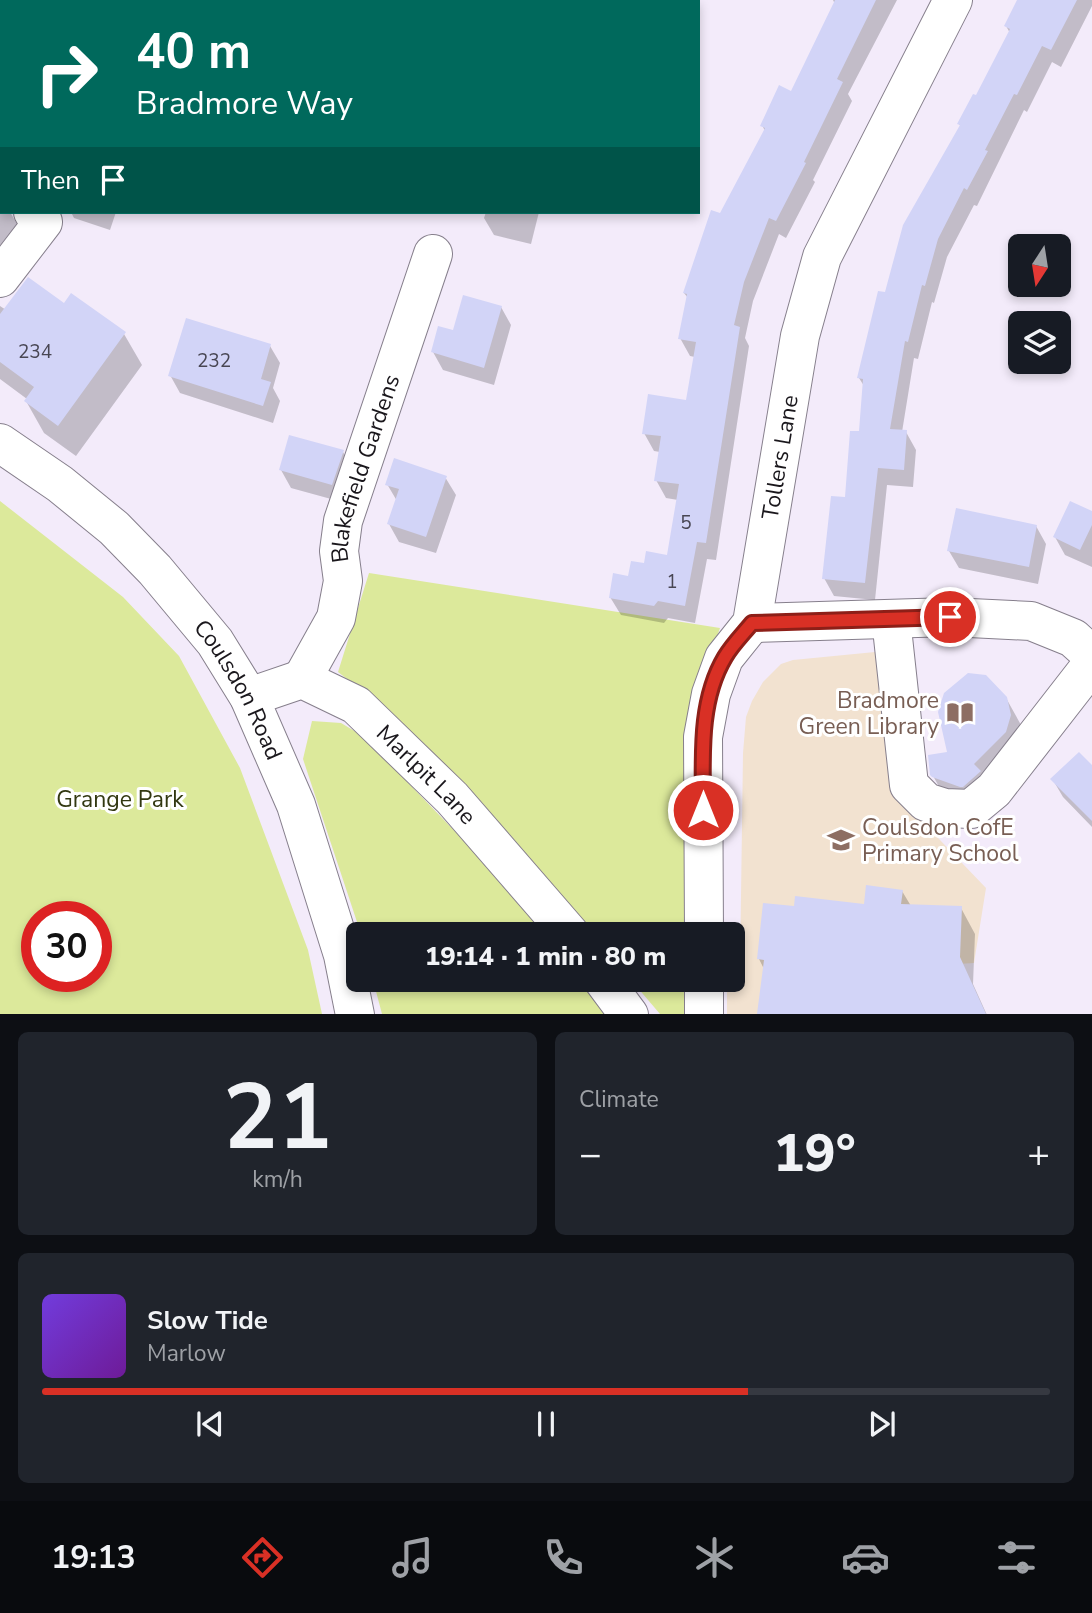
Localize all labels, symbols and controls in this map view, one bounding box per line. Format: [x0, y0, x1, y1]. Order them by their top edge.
text: 40 m [136, 18, 251, 85]
icon: right [21, 28, 112, 119]
text: Bradmore Way [136, 82, 353, 125]
icon: arrive [94, 161, 132, 199]
text: Then [21, 163, 80, 198]
north arrow [1008, 234, 1071, 298]
map controls [1008, 234, 1071, 374]
button: layers [1008, 311, 1071, 374]
house number: 234 [18, 339, 52, 365]
house number: 232 [197, 348, 231, 374]
street label: Blakefield Gardens [324, 370, 407, 565]
street label: Tollers Lane [755, 393, 806, 522]
house number: 5 [680, 510, 692, 536]
house number: 1 [666, 569, 678, 595]
pin [920, 587, 980, 647]
icon: arrive [931, 598, 969, 636]
street label: Coulsdon Road [187, 613, 290, 765]
place label: Bradmore Green Library [798, 685, 939, 742]
library icon: Bradmore Green Library [945, 698, 975, 728]
street label: Marlpit Lane [369, 718, 483, 831]
position arrow [666, 773, 740, 847]
park label: Grange Park [56, 784, 184, 815]
place label: Coulsdon CofE Primary School [862, 812, 1019, 869]
school or university icon: Coulsdon CofE Primary School [826, 825, 856, 855]
speed limit sign: 30 [21, 901, 112, 992]
text: 19:14 · 1 min · 80 m [425, 939, 666, 974]
text: 21 [223, 1056, 332, 1180]
text: Climate [579, 1084, 659, 1115]
text: 19° [773, 1118, 856, 1189]
text: − [579, 1129, 602, 1180]
text: + [1027, 1129, 1050, 1180]
text: km/h [252, 1164, 303, 1195]
text: Slow Tide [147, 1303, 268, 1338]
text: Marlow [147, 1338, 226, 1369]
icon: previous [191, 1405, 229, 1443]
icon: pause [527, 1405, 565, 1443]
icon: next [863, 1405, 901, 1443]
icon: directions [238, 1533, 287, 1582]
icon: music [388, 1533, 437, 1582]
icon: phone [539, 1533, 588, 1582]
icon: climate [690, 1533, 739, 1582]
icon: car [841, 1533, 890, 1582]
icon: filters [992, 1533, 1041, 1582]
text: 19:13 [51, 1536, 136, 1579]

